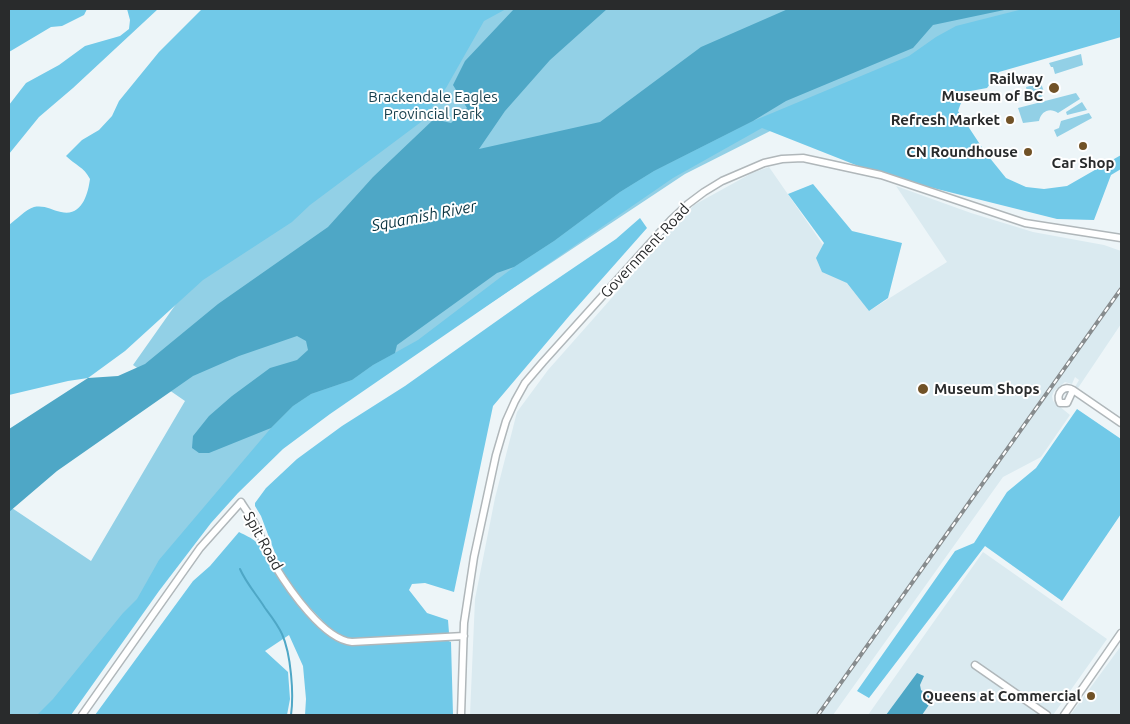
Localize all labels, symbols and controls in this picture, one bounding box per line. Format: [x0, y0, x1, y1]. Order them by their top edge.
place label: Railway Museum of BC [942, 70, 1043, 105]
marker: Railway Museum of BC [1047, 81, 1061, 95]
park label: Brackendale Eagles Provincial Park [368, 88, 498, 123]
place label: Refresh Market [891, 111, 1000, 129]
marker: Refresh Market [1004, 114, 1016, 126]
marker: Car Shop [1077, 140, 1089, 152]
place label: CN Roundhouse [906, 143, 1018, 161]
marker: CN Roundhouse [1022, 146, 1034, 158]
place label: Car Shop [1052, 154, 1114, 172]
water label: Squamish River [370, 196, 478, 236]
street label: Government Road [597, 200, 693, 302]
place label: Museum Shops [934, 380, 1039, 398]
marker: Museum Shops [916, 382, 930, 396]
street label: Spit Road [240, 509, 286, 573]
place label: Queens at Commercial [922, 687, 1081, 705]
marker: Queens at Commercial [1085, 690, 1097, 702]

